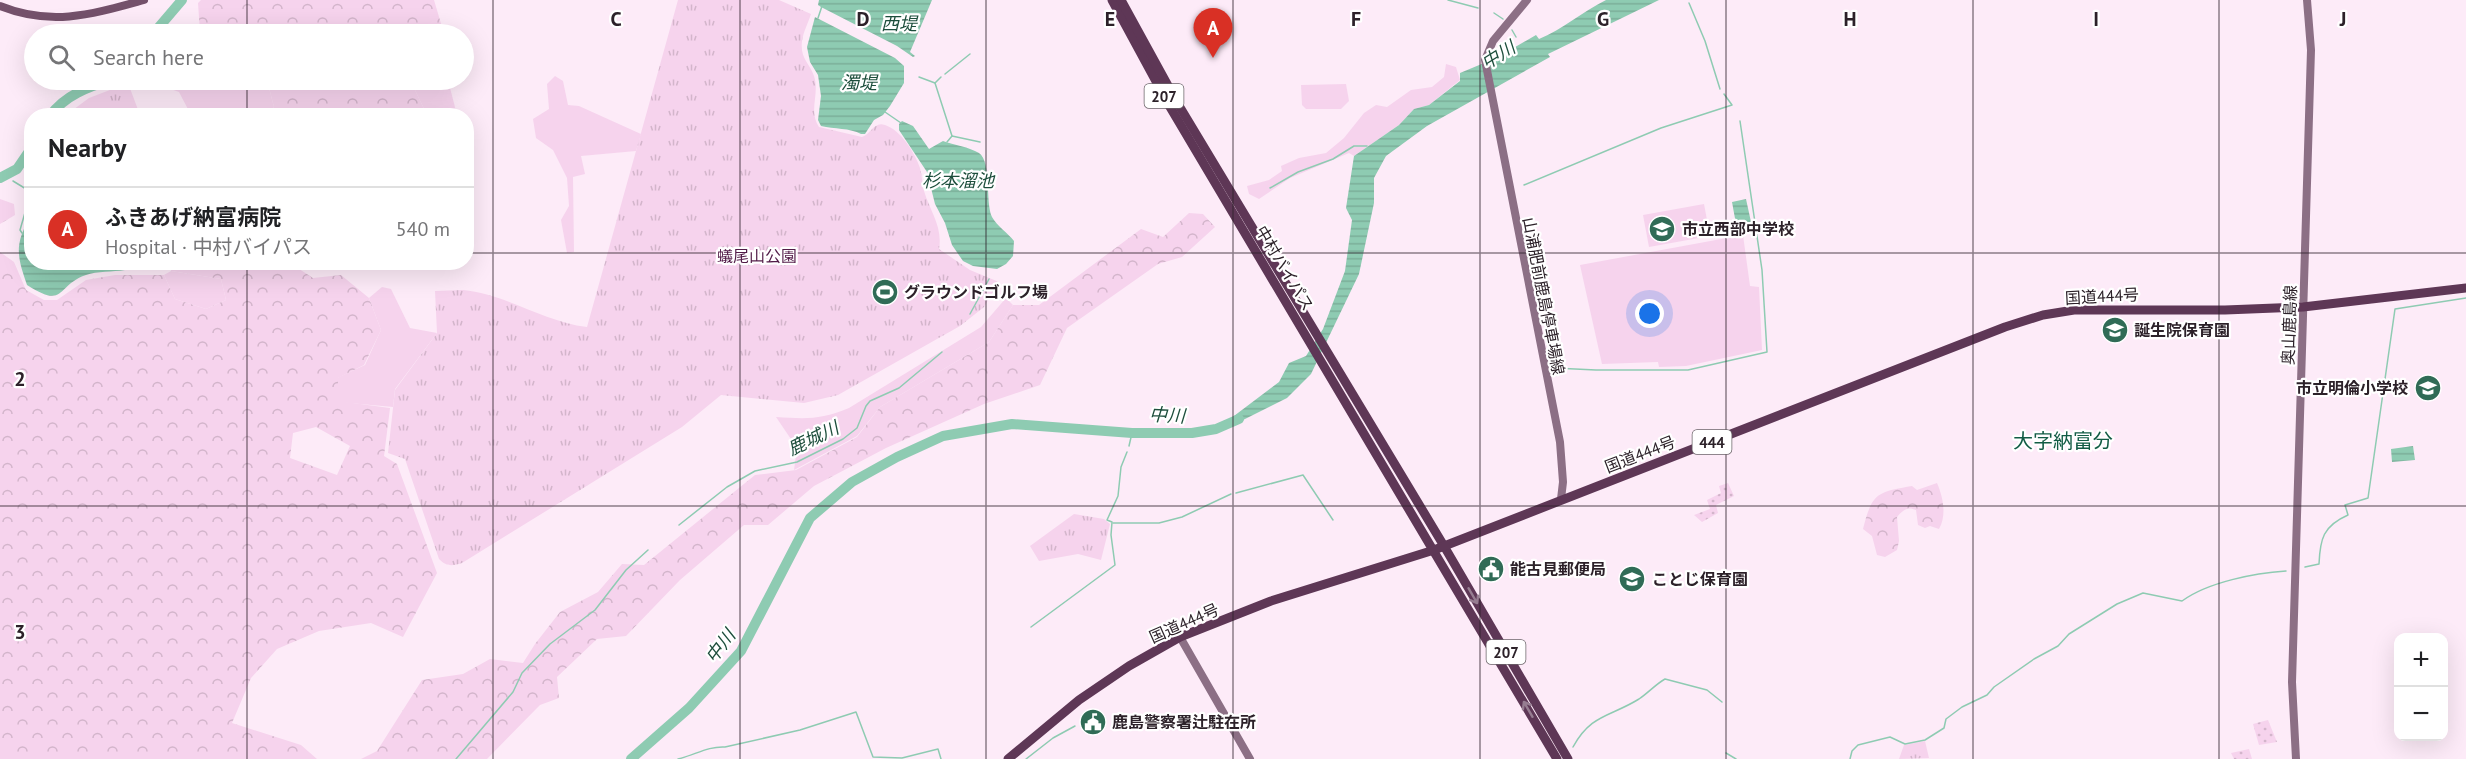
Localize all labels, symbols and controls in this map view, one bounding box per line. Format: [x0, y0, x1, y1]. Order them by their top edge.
text: C [610, 6, 622, 32]
text: D [857, 6, 870, 32]
text: E [1105, 6, 1115, 32]
text: F [1351, 6, 1361, 32]
text: G [1597, 6, 1609, 32]
text: H [1843, 6, 1857, 32]
text: I [2093, 6, 2099, 32]
text: J [2339, 6, 2346, 32]
pin: A [1194, 8, 1232, 58]
water label: 西堤 [881, 12, 919, 35]
search box [24, 24, 474, 90]
water label: 中川 [1477, 35, 1521, 74]
icon: search [45, 41, 78, 74]
text: Search here [93, 43, 204, 71]
water label: 濁堤 [841, 71, 879, 94]
road number: 207 [1144, 84, 1184, 108]
text: Nearby [48, 131, 126, 164]
water label: 杉本溜池 [922, 169, 996, 192]
text: ふきあげ納富病院 [105, 203, 281, 231]
school or university icon: 市立西部中学校 [1647, 214, 1677, 244]
text: A [61, 216, 74, 242]
text: 540 m [396, 216, 450, 242]
street label: 山浦肥前鹿島停車場線 [1519, 216, 1569, 376]
place label: 市立西部中学校 [1682, 219, 1794, 239]
street label: 中村バイパス [1252, 222, 1318, 314]
text: Hospital · 中村バイパス [105, 234, 312, 260]
park label: 蟻尾山公園 [717, 246, 797, 266]
sports icon: グラウンドゴルフ場 [870, 277, 900, 307]
place label: グラウンドゴルフ場 [904, 282, 1048, 302]
street label: 国道444号 [2064, 284, 2140, 308]
street label: 奥山鹿島線 [2278, 285, 2300, 365]
your location [1635, 299, 1664, 328]
school or university icon: 誕生院保育園 [2100, 315, 2130, 345]
place label: 誕生院保育園 [2134, 320, 2230, 340]
text: 2 [14, 366, 26, 392]
school or university icon: 市立明倫小学校 [2413, 373, 2443, 403]
place label: 市立明倫小学校 [2296, 378, 2408, 398]
water label: 中川 [1148, 403, 1188, 428]
water label: 鹿城川 [784, 415, 844, 460]
district label: 大字納富分 [2013, 428, 2113, 454]
road number: 444 [1692, 430, 1732, 454]
street label: 国道444号 [1602, 431, 1678, 477]
public building icon: 能古見郵便局 [1476, 554, 1506, 584]
place label: 能古見郵便局 [1510, 559, 1606, 579]
school or university icon: ことじ保育園 [1617, 564, 1647, 594]
place label: ことじ保育園 [1652, 569, 1748, 589]
one-way arrow [1468, 587, 1480, 604]
street label: 国道444号 [1146, 599, 1222, 647]
text: 3 [14, 619, 26, 645]
water label: 中川 [700, 623, 741, 667]
map controls [2394, 633, 2448, 741]
button: + [2394, 633, 2448, 687]
road number: 207 [1486, 640, 1526, 664]
button: − [2394, 687, 2448, 741]
one-way arrow [1521, 701, 1533, 718]
public building icon: 鹿島警察署辻駐在所 [1078, 707, 1108, 737]
place label: 鹿島警察署辻駐在所 [1112, 712, 1256, 732]

